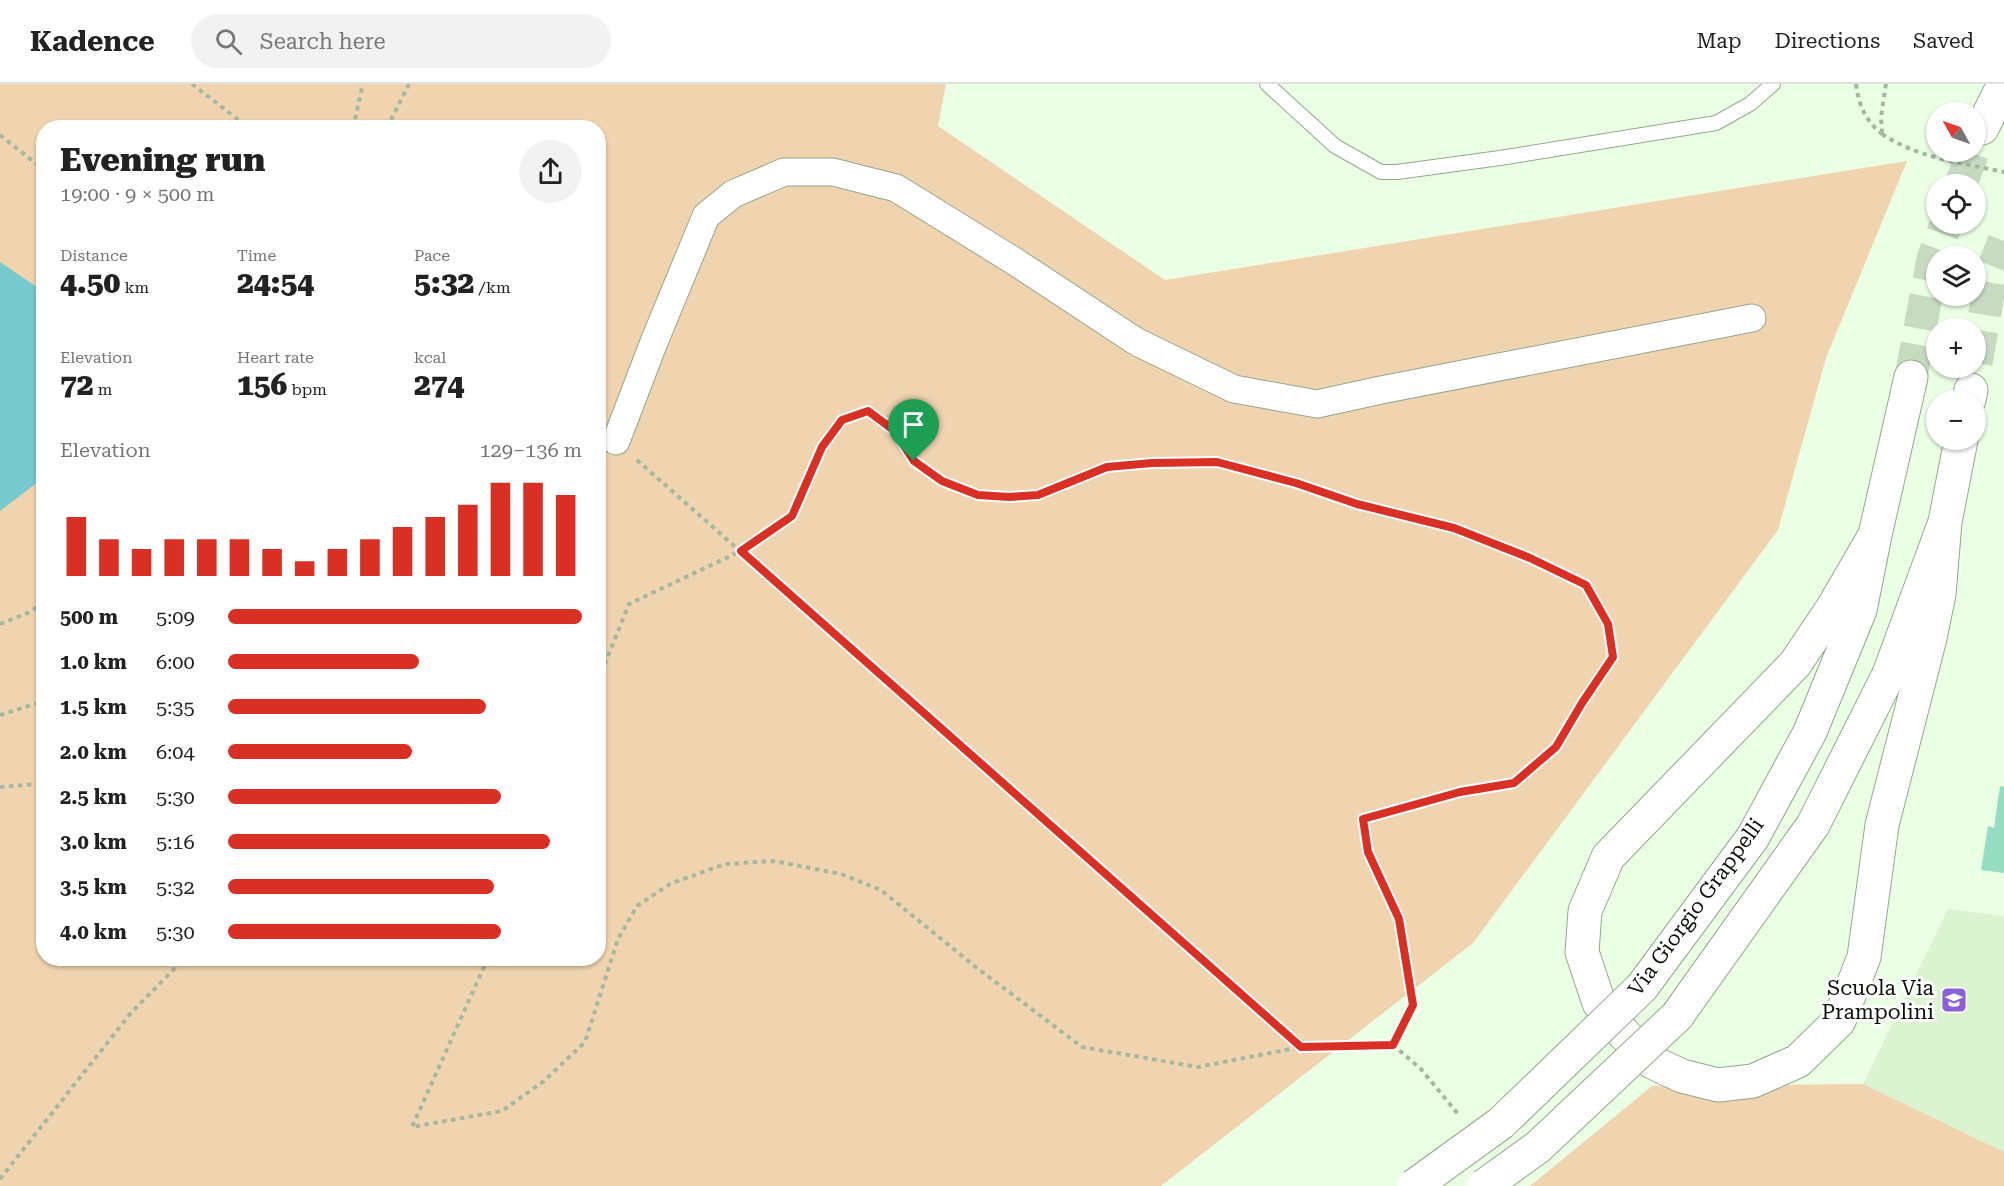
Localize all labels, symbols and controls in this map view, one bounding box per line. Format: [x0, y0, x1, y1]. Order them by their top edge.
search box [191, 14, 611, 68]
text: Kadence [30, 25, 155, 58]
icon: search [212, 25, 245, 58]
text: Search here [260, 29, 386, 54]
text: Map [1697, 29, 1741, 53]
text: Directions [1774, 29, 1880, 53]
text: Saved [1913, 29, 1974, 53]
north arrow [1926, 102, 1986, 162]
map controls [1926, 102, 1986, 450]
text: Evening run [60, 140, 265, 179]
button: share [519, 140, 582, 203]
button: locate [1926, 174, 1986, 234]
text: 19:00 · 9 × 500 m [60, 182, 215, 206]
text: Distance [60, 246, 128, 265]
text: Time [237, 246, 276, 265]
text: Pace [414, 246, 450, 265]
button: layers [1926, 246, 1986, 306]
text: 4.50 [60, 265, 120, 300]
text: 24:54 [237, 265, 314, 300]
text: 5:32 [414, 265, 474, 300]
text: km [120, 278, 149, 297]
text: /km [474, 278, 511, 297]
button: + [1926, 318, 1986, 378]
text: Elevation [60, 348, 133, 367]
text: Heart rate [237, 348, 314, 367]
text: kcal [414, 348, 446, 367]
text: 72 [60, 367, 94, 402]
text: 156 [237, 367, 287, 402]
text: 274 [414, 367, 464, 402]
text: m [94, 380, 112, 399]
text: bpm [287, 380, 327, 399]
button: − [1926, 390, 1986, 450]
pin [888, 399, 939, 461]
icon: arrive [897, 408, 930, 441]
text: Elevation [60, 438, 151, 462]
text: 129–136 m [479, 438, 582, 462]
text: 500 m [60, 605, 118, 629]
text: 5:09 [156, 605, 195, 629]
text: 1.0 km [60, 650, 127, 674]
text: 6:00 [156, 650, 195, 674]
text: 1.5 km [60, 695, 127, 719]
text: 5:35 [156, 695, 195, 719]
text: 2.0 km [60, 740, 127, 764]
text: 6:04 [156, 740, 195, 764]
text: 2.5 km [60, 785, 127, 809]
text: 5:30 [156, 785, 195, 809]
street label: Via Giorgio Grappelli [1623, 813, 1769, 1001]
text: 3.0 km [60, 830, 127, 854]
text: 5:16 [156, 830, 195, 854]
text: 3.5 km [60, 875, 127, 899]
text: 5:32 [156, 875, 195, 899]
text: 4.0 km [60, 920, 127, 944]
text: 5:30 [156, 920, 195, 944]
place label: Scuola Via Prampolini [1821, 976, 1935, 1024]
school or university icon: Scuola Via Prampolini [1939, 985, 1969, 1015]

